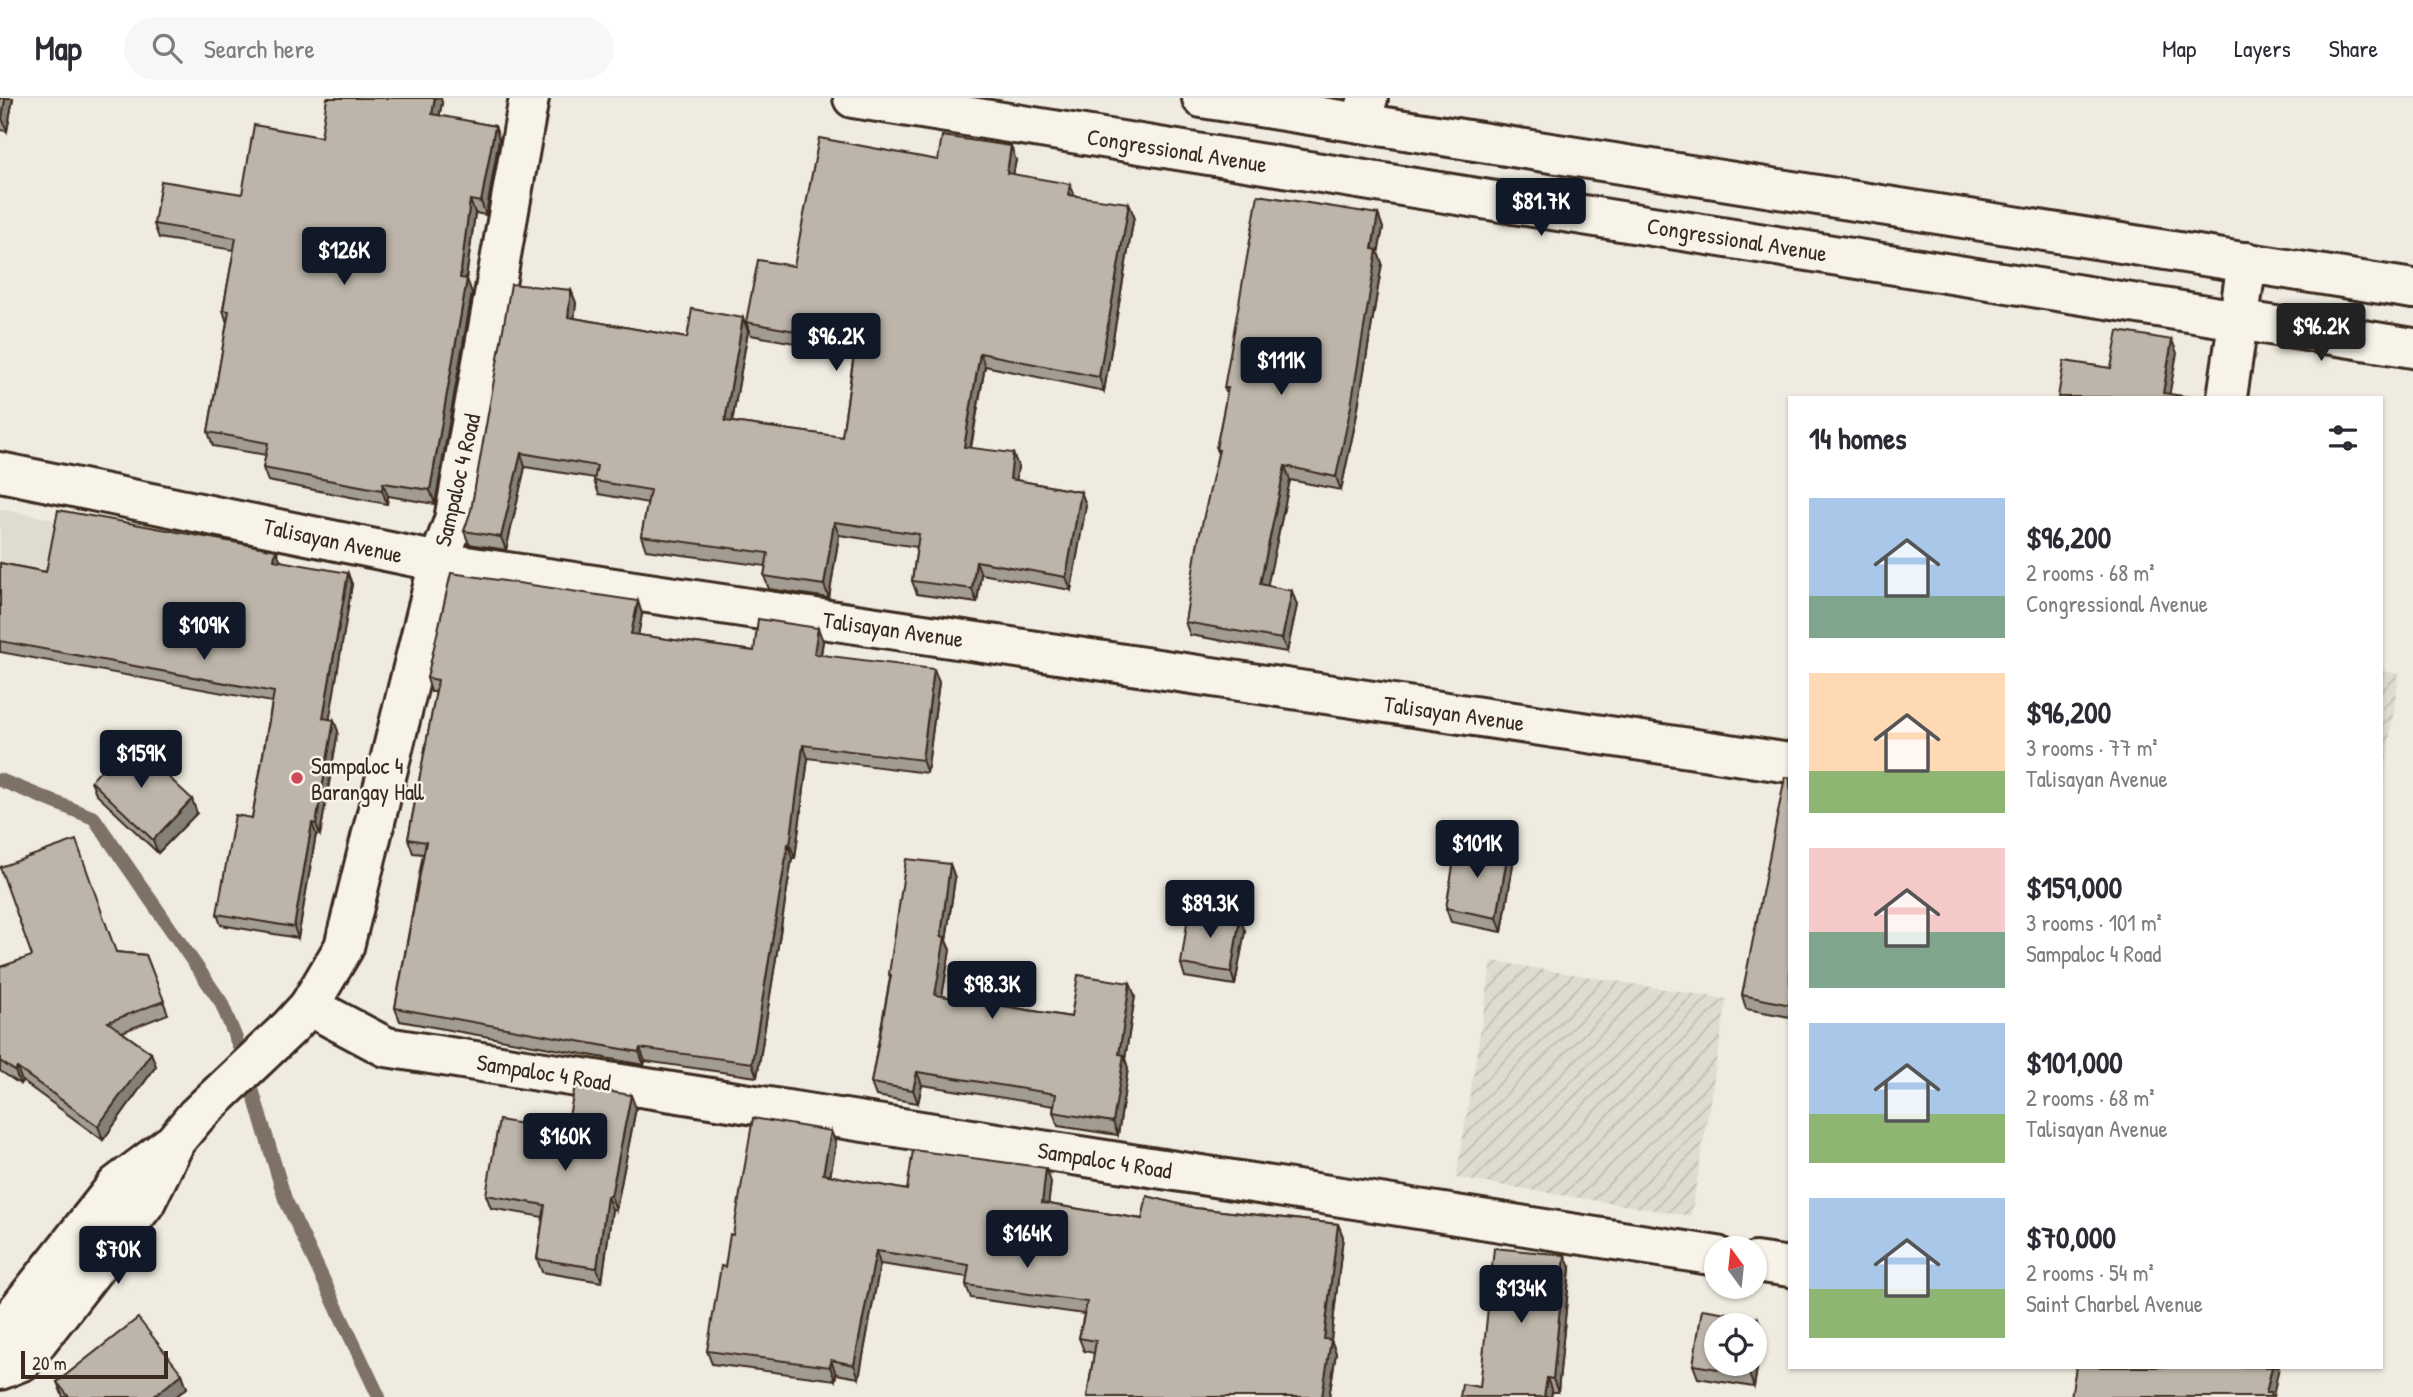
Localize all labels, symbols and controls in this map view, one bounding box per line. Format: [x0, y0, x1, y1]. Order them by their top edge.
search box [124, 17, 614, 80]
text: Map [35, 26, 82, 70]
icon: search [148, 29, 186, 67]
text: Search here [204, 31, 315, 66]
text: Map [2162, 32, 2196, 64]
text: Layers [2234, 32, 2291, 64]
text: Share [2329, 32, 2378, 64]
street label: Congressional Avenue [1085, 120, 1269, 180]
pin: $81.7K [1484, 178, 1598, 238]
text: $81.7K [1512, 185, 1570, 216]
street label: Congressional Avenue [1645, 209, 1829, 269]
pin: $126K [295, 228, 393, 287]
text: $126K [318, 234, 370, 265]
pin: $96.2K [2264, 303, 2378, 363]
text: $96.2K [2293, 310, 2350, 341]
pin: $96.2K [779, 314, 893, 373]
text: $96.2K [808, 320, 865, 351]
pin: $111K [1232, 338, 1330, 397]
text: $111K [1257, 344, 1305, 375]
street label: Sampaloc 4 Road [427, 411, 487, 549]
text: 14 homes [1809, 418, 1907, 458]
icon: filters [2324, 419, 2362, 457]
street label: Talisayan Avenue [260, 510, 406, 570]
text: $96,200 [2026, 517, 2111, 557]
icon: home [1865, 526, 1949, 610]
text: 2 rooms · 68 m² [2026, 557, 2154, 588]
text: Congressional Avenue [2026, 588, 2208, 619]
pin: $109K [155, 602, 253, 662]
street label: Talisayan Avenue [821, 604, 965, 654]
text: $109K [179, 609, 229, 640]
street label: Talisayan Avenue [1382, 688, 1526, 738]
text: $96,200 [2026, 692, 2111, 732]
icon: home [1865, 701, 1949, 785]
pin: $159K [92, 730, 190, 790]
text: 3 rooms · 77 m² [2026, 732, 2158, 763]
text: $159K [116, 737, 166, 768]
place label: Sampaloc 4 Barangay Hall [311, 750, 425, 807]
text: Talisayan Avenue [2026, 763, 2168, 794]
marker: Sampaloc 4 Barangay Hall [289, 770, 305, 786]
pin: $101K [1428, 820, 1526, 880]
text: $101K [1452, 827, 1502, 858]
text: $159,000 [2026, 867, 2122, 907]
icon: home [1865, 876, 1949, 960]
pin: $89.3K [1153, 880, 1267, 940]
text: $89.3K [1181, 887, 1239, 918]
text: 3 rooms · 101 m² [2026, 907, 2162, 938]
text: Sampaloc 4 Road [2026, 938, 2161, 969]
pin: $98.3K [935, 962, 1049, 1021]
text: $98.3K [963, 968, 1021, 999]
text: $101,000 [2026, 1042, 2123, 1082]
street label: Sampaloc 4 Road [475, 1046, 613, 1098]
icon: home [1865, 1051, 1949, 1135]
text: 2 rooms · 68 m² [2026, 1082, 2154, 1113]
text: Talisayan Avenue [2026, 1113, 2168, 1144]
pin: $160K [516, 1114, 614, 1173]
text: $160K [539, 1120, 591, 1151]
street label: Sampaloc 4 Road [1036, 1134, 1174, 1186]
pin: $164K [978, 1210, 1076, 1270]
text: $164K [1002, 1217, 1052, 1248]
text: $70,000 [2026, 1217, 2116, 1257]
pin: $70K [77, 1226, 159, 1286]
icon: home [1865, 1226, 1949, 1310]
text: $70K [95, 1233, 141, 1264]
north arrow [1704, 1236, 1768, 1298]
map controls [1704, 1236, 1767, 1376]
text: 2 rooms · 54 m² [2026, 1257, 2154, 1288]
pin: $134K [1472, 1266, 1570, 1325]
text: $134K [1496, 1272, 1546, 1303]
text: Saint Charbel Avenue [2026, 1288, 2203, 1319]
button: locate [1704, 1313, 1767, 1376]
scale bar [21, 1348, 168, 1380]
text: 20 m [32, 1350, 67, 1376]

